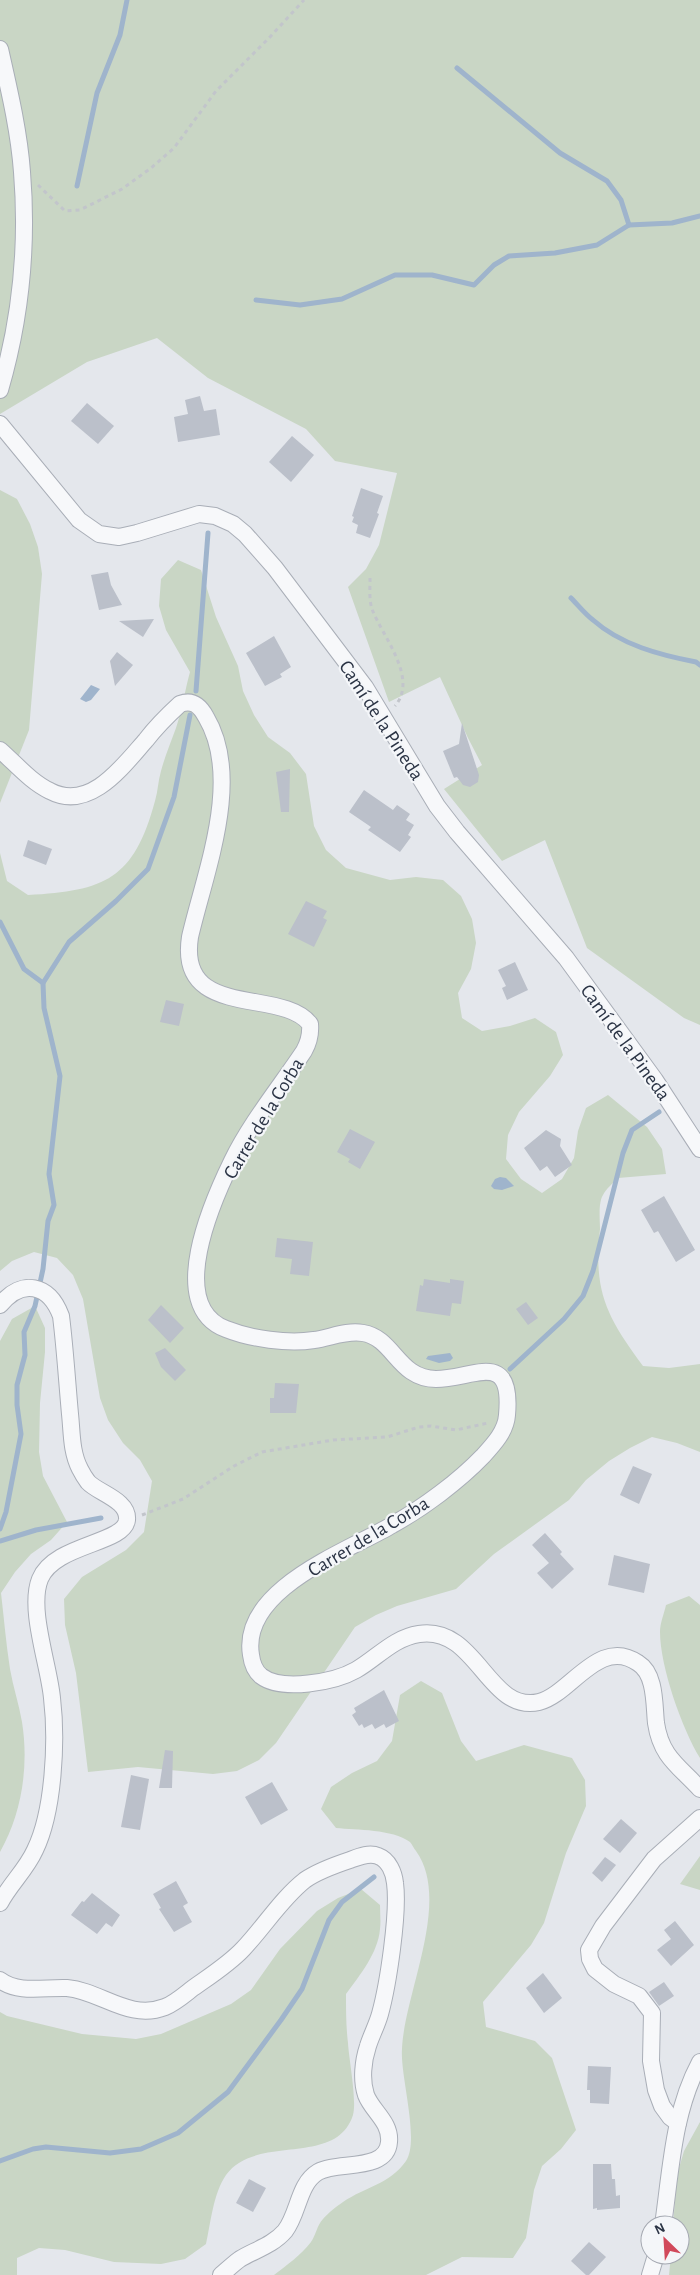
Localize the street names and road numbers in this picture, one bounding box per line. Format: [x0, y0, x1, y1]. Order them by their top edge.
street label: Camí de la Pineda [335, 657, 427, 784]
street label: Camí de la Pineda [576, 981, 674, 1104]
street label: Carrer de la Corba [220, 1055, 308, 1183]
street label: Carrer de la Corba [305, 1493, 433, 1581]

